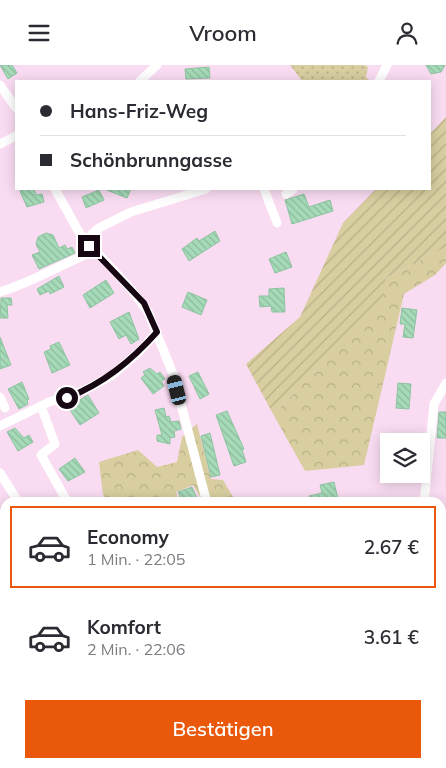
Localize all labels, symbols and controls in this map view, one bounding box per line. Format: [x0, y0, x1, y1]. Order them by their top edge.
icon: menu [25, 19, 53, 47]
text: Vroom [189, 19, 257, 47]
icon: person [393, 19, 421, 47]
text: Hans-Friz-Weg [70, 99, 208, 123]
text: Schönbrunngasse [70, 148, 233, 172]
route end [78, 235, 100, 257]
car [166, 374, 187, 406]
route start [56, 387, 78, 409]
map controls [380, 433, 430, 483]
button: layers [380, 433, 430, 483]
icon: car [27, 525, 72, 570]
text: Economy [87, 525, 169, 549]
text: 2.67 € [364, 535, 419, 559]
text: 1 Min. · 22:05 [87, 549, 185, 569]
icon: car [27, 615, 72, 660]
text: Komfort [87, 615, 161, 639]
text: 3.61 € [364, 625, 419, 649]
text: 2 Min. · 22:06 [87, 639, 185, 659]
button: Bestätigen [25, 700, 421, 758]

